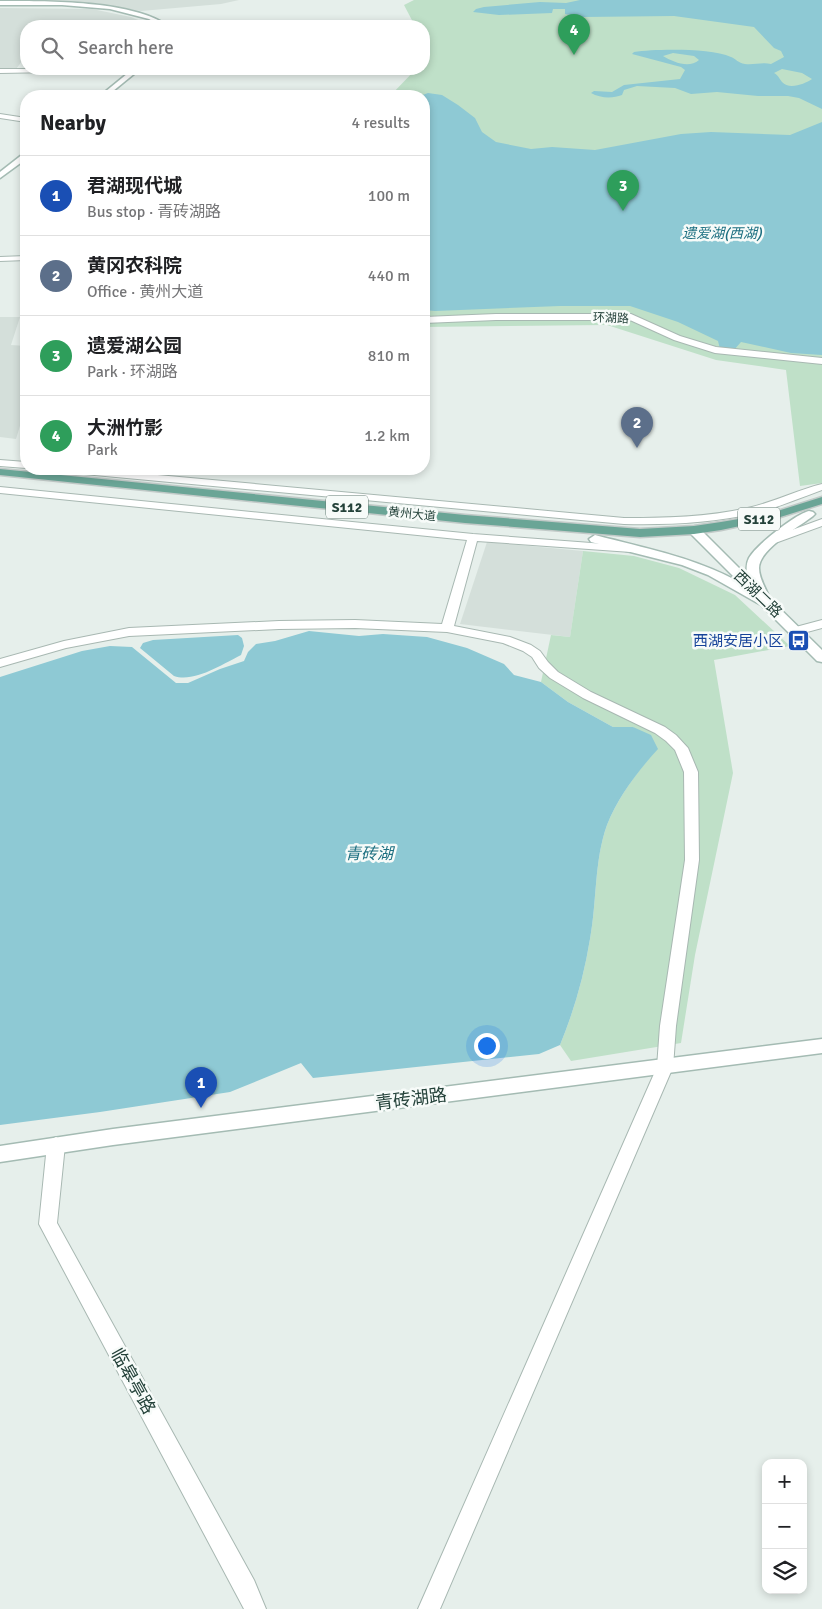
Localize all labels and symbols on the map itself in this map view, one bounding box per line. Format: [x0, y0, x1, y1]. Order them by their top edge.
pin: 4 [558, 14, 590, 55]
pin: 3 [607, 170, 639, 211]
water label: 遗爱湖(西湖) [682, 225, 763, 242]
street label: 环湖路 [593, 310, 629, 327]
pin: 2 [621, 407, 653, 448]
road number: S112 [326, 496, 368, 518]
street label: 黄州大道 [387, 505, 437, 524]
road number: S112 [738, 508, 780, 530]
street label: 西湖二路 [730, 567, 786, 621]
bus stop icon: 西湖安居小区 [787, 629, 811, 653]
place label: 西湖安居小区 [693, 632, 783, 650]
water label: 青砖湖 [345, 844, 396, 864]
your location [474, 1033, 500, 1059]
pin: 1 [185, 1067, 217, 1108]
street label: 青砖湖路 [374, 1084, 448, 1114]
street label: 临皋亭路 [106, 1344, 160, 1418]

